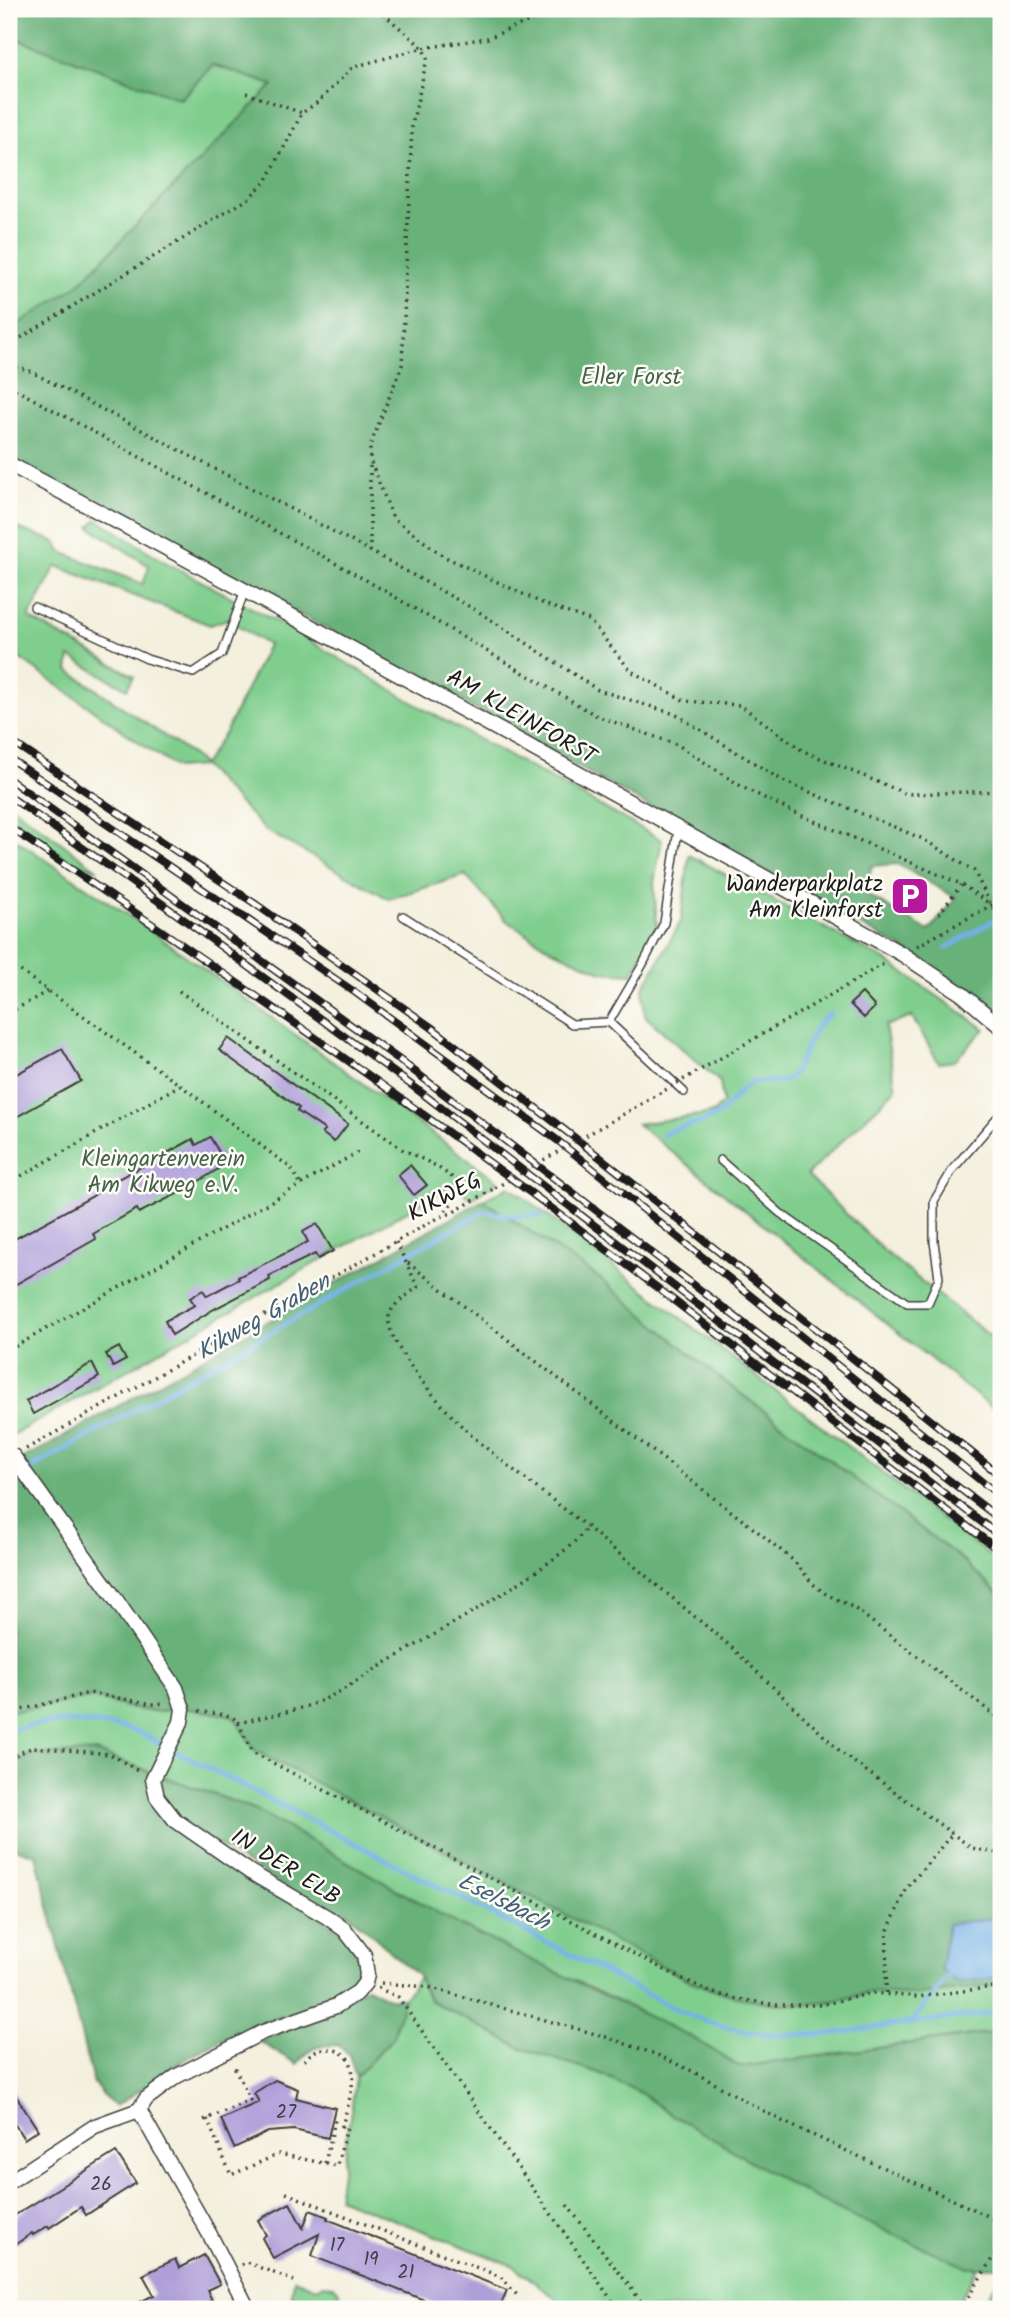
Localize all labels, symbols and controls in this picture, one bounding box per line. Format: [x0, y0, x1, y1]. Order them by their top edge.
park label: Eller Forst [581, 360, 682, 396]
street label: AM KLEINFORST [439, 660, 604, 776]
place label: Wanderparkplatz Am Kleinforst [726, 867, 884, 929]
parking icon: Wanderparkplatz Am Kleinforst [889, 875, 931, 917]
park label: Kleingartenverein Am Kikweg e.V. [81, 1142, 245, 1204]
street label: KIKWEG [401, 1163, 489, 1232]
water label: Kikweg Graben [189, 1262, 340, 1371]
street label: IN DER ELB [223, 1820, 347, 1916]
water label: Eselsbach [451, 1863, 558, 1943]
house number: 27 [276, 2098, 297, 2128]
house number: 26 [90, 2170, 112, 2200]
house number: 17 [330, 2231, 346, 2261]
house number: 19 [363, 2245, 379, 2275]
house number: 21 [397, 2258, 415, 2288]

